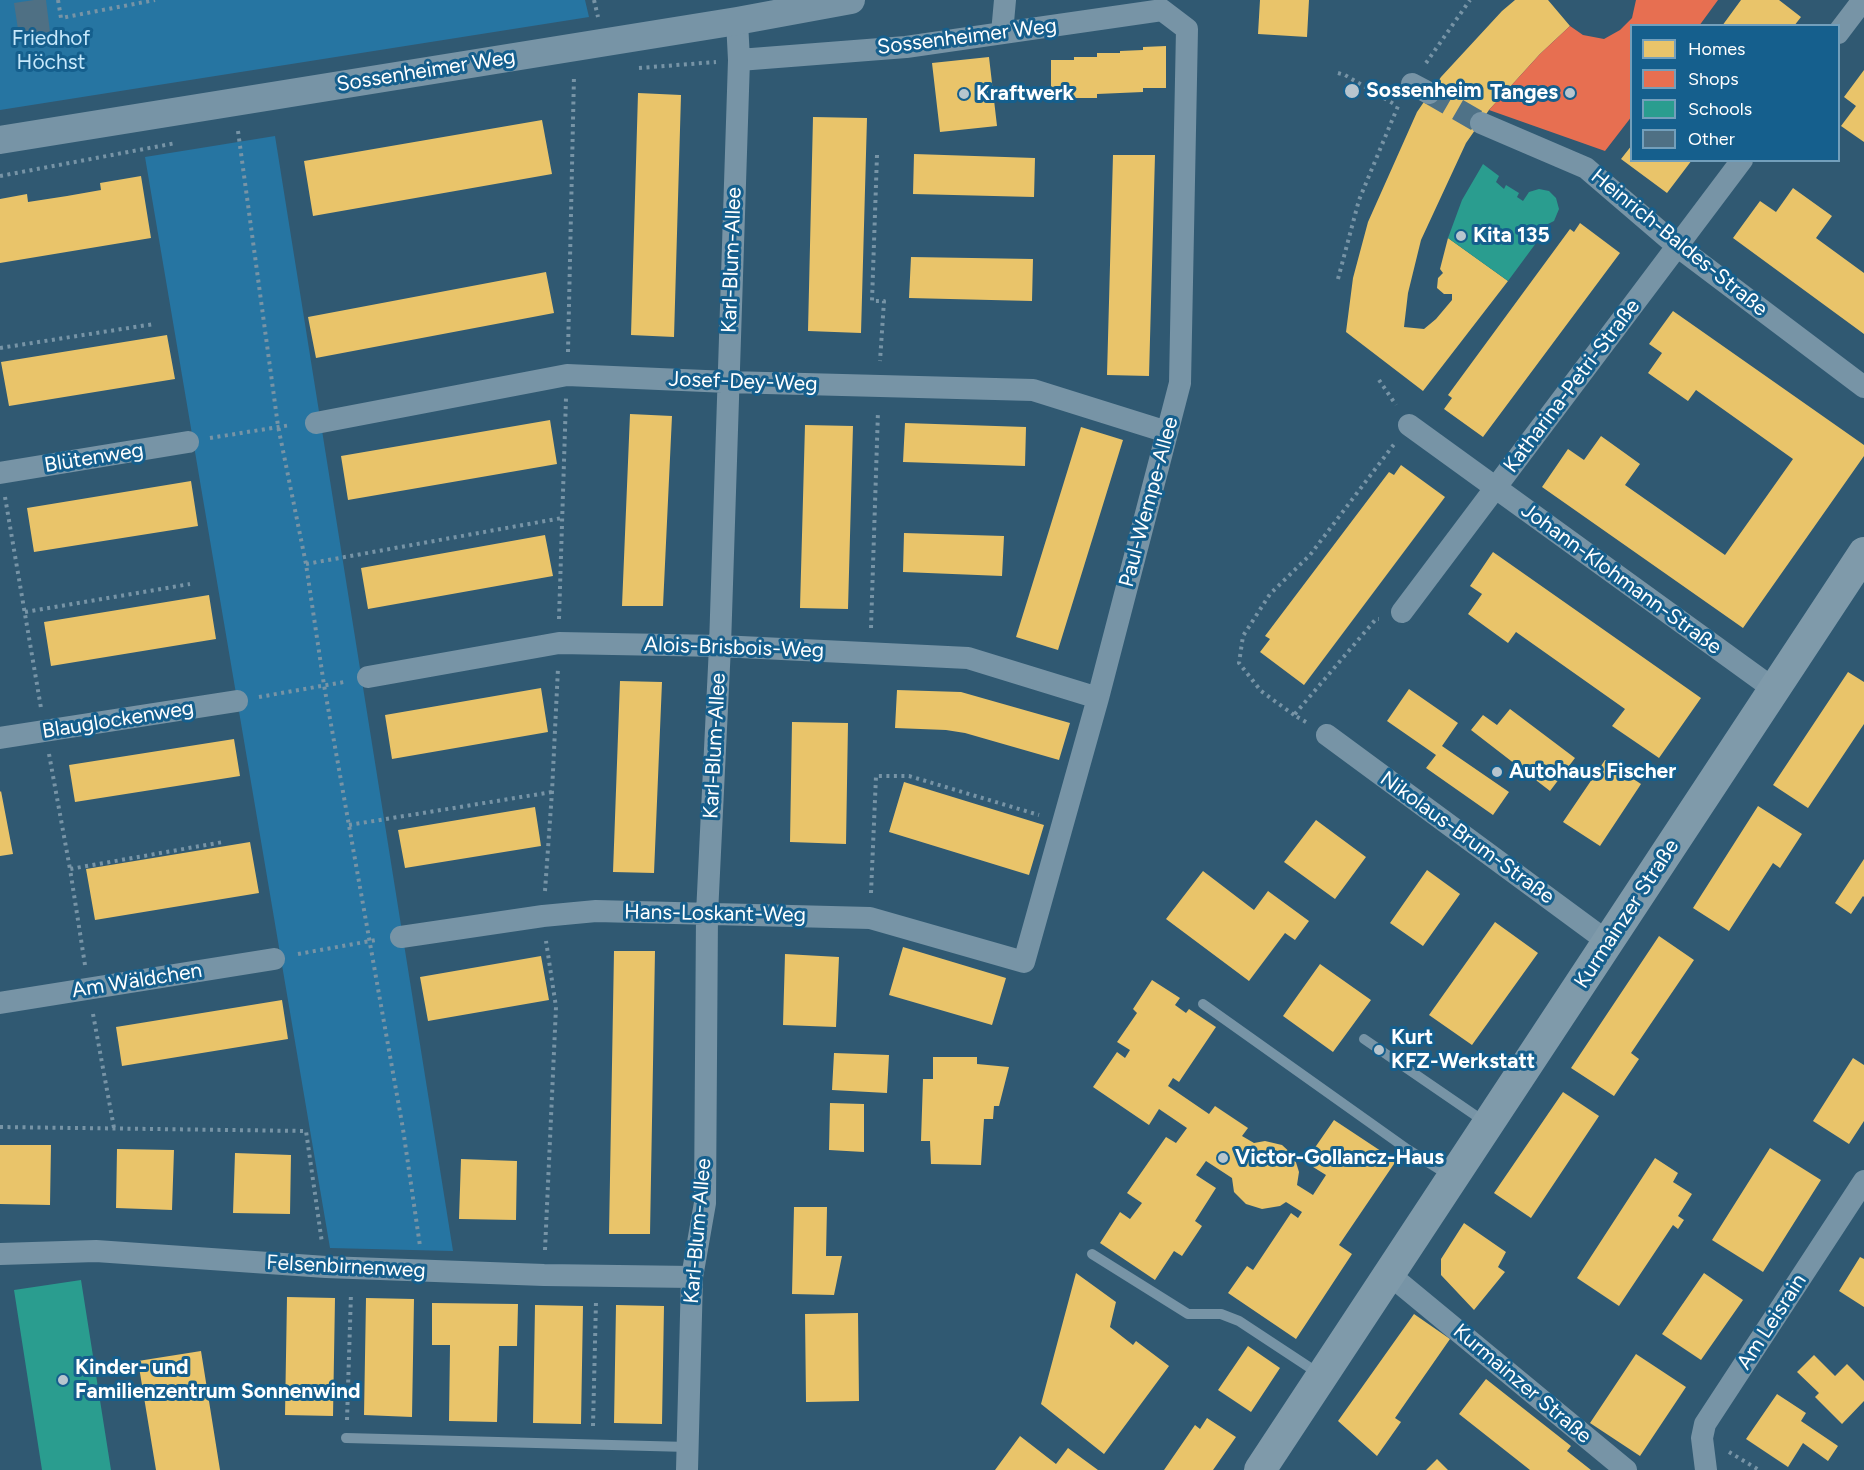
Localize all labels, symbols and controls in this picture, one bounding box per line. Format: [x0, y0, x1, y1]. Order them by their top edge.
street label: Sossenheimer Weg [876, 13, 1058, 61]
legend [1630, 24, 1840, 162]
park label: Friedhof Höchst [12, 26, 90, 76]
text: Homes [1688, 38, 1746, 60]
street label: Sossenheimer Weg [335, 44, 517, 98]
text: Shops [1688, 68, 1739, 90]
place label: Sossenheim [1366, 78, 1481, 104]
place label: Tanges [1490, 80, 1558, 106]
place label: Kraftwerk [976, 81, 1074, 107]
marker: Sossenheim [1343, 82, 1361, 100]
marker: Tanges [1563, 86, 1577, 100]
marker: Kraftwerk [957, 87, 971, 101]
text: Schools [1688, 98, 1752, 120]
text: Other [1688, 128, 1735, 150]
street label: Heinrich-Baldes-Straße [1586, 164, 1772, 322]
street label: Karl-Blum-Allee [717, 187, 747, 333]
place label: Kita 135 [1473, 223, 1550, 249]
marker: Kita 135 [1454, 229, 1468, 243]
street label: Katharina-Petri-Straße [1498, 294, 1646, 478]
street label: Josef-Dey-Weg [668, 367, 818, 397]
street label: Paul-Wempe-Allee [1114, 414, 1184, 590]
street label: Blütenweg [43, 438, 145, 478]
street label: Johann-Klohmann-Straße [1516, 498, 1726, 660]
street label: Alois-Brisbois-Weg [644, 632, 824, 664]
street label: Karl-Blum-Allee [699, 672, 731, 820]
street label: Blauglockenweg [40, 696, 196, 744]
place label: Autohaus Fischer [1509, 759, 1676, 785]
marker: Autohaus Fischer [1490, 765, 1504, 779]
street label: Nikolaus-Brum-Straße [1375, 766, 1559, 910]
street label: Kurmainzer Straße [1569, 835, 1685, 993]
street label: Hans-Loskant-Weg [624, 900, 806, 928]
street label: Am Wäldchen [70, 958, 204, 1004]
place label: Kurt KFZ-Werkstatt [1391, 1025, 1535, 1075]
marker: Kurt KFZ-Werkstatt [1372, 1043, 1386, 1057]
place label: Victor-Gollancz-Haus [1235, 1145, 1444, 1171]
marker: Victor-Gollancz-Haus [1216, 1151, 1230, 1165]
street label: Karl-Blum-Allee [679, 1157, 717, 1305]
street label: Felsenbirnenweg [266, 1250, 426, 1284]
street label: Am Leisrain [1732, 1270, 1812, 1374]
street label: Kurmainzer Straße [1448, 1319, 1596, 1449]
place label: Kinder- und Familienzentrum Sonnenwind [75, 1355, 360, 1405]
marker: Kinder- und Familienzentrum Sonnenwind [56, 1373, 70, 1387]

